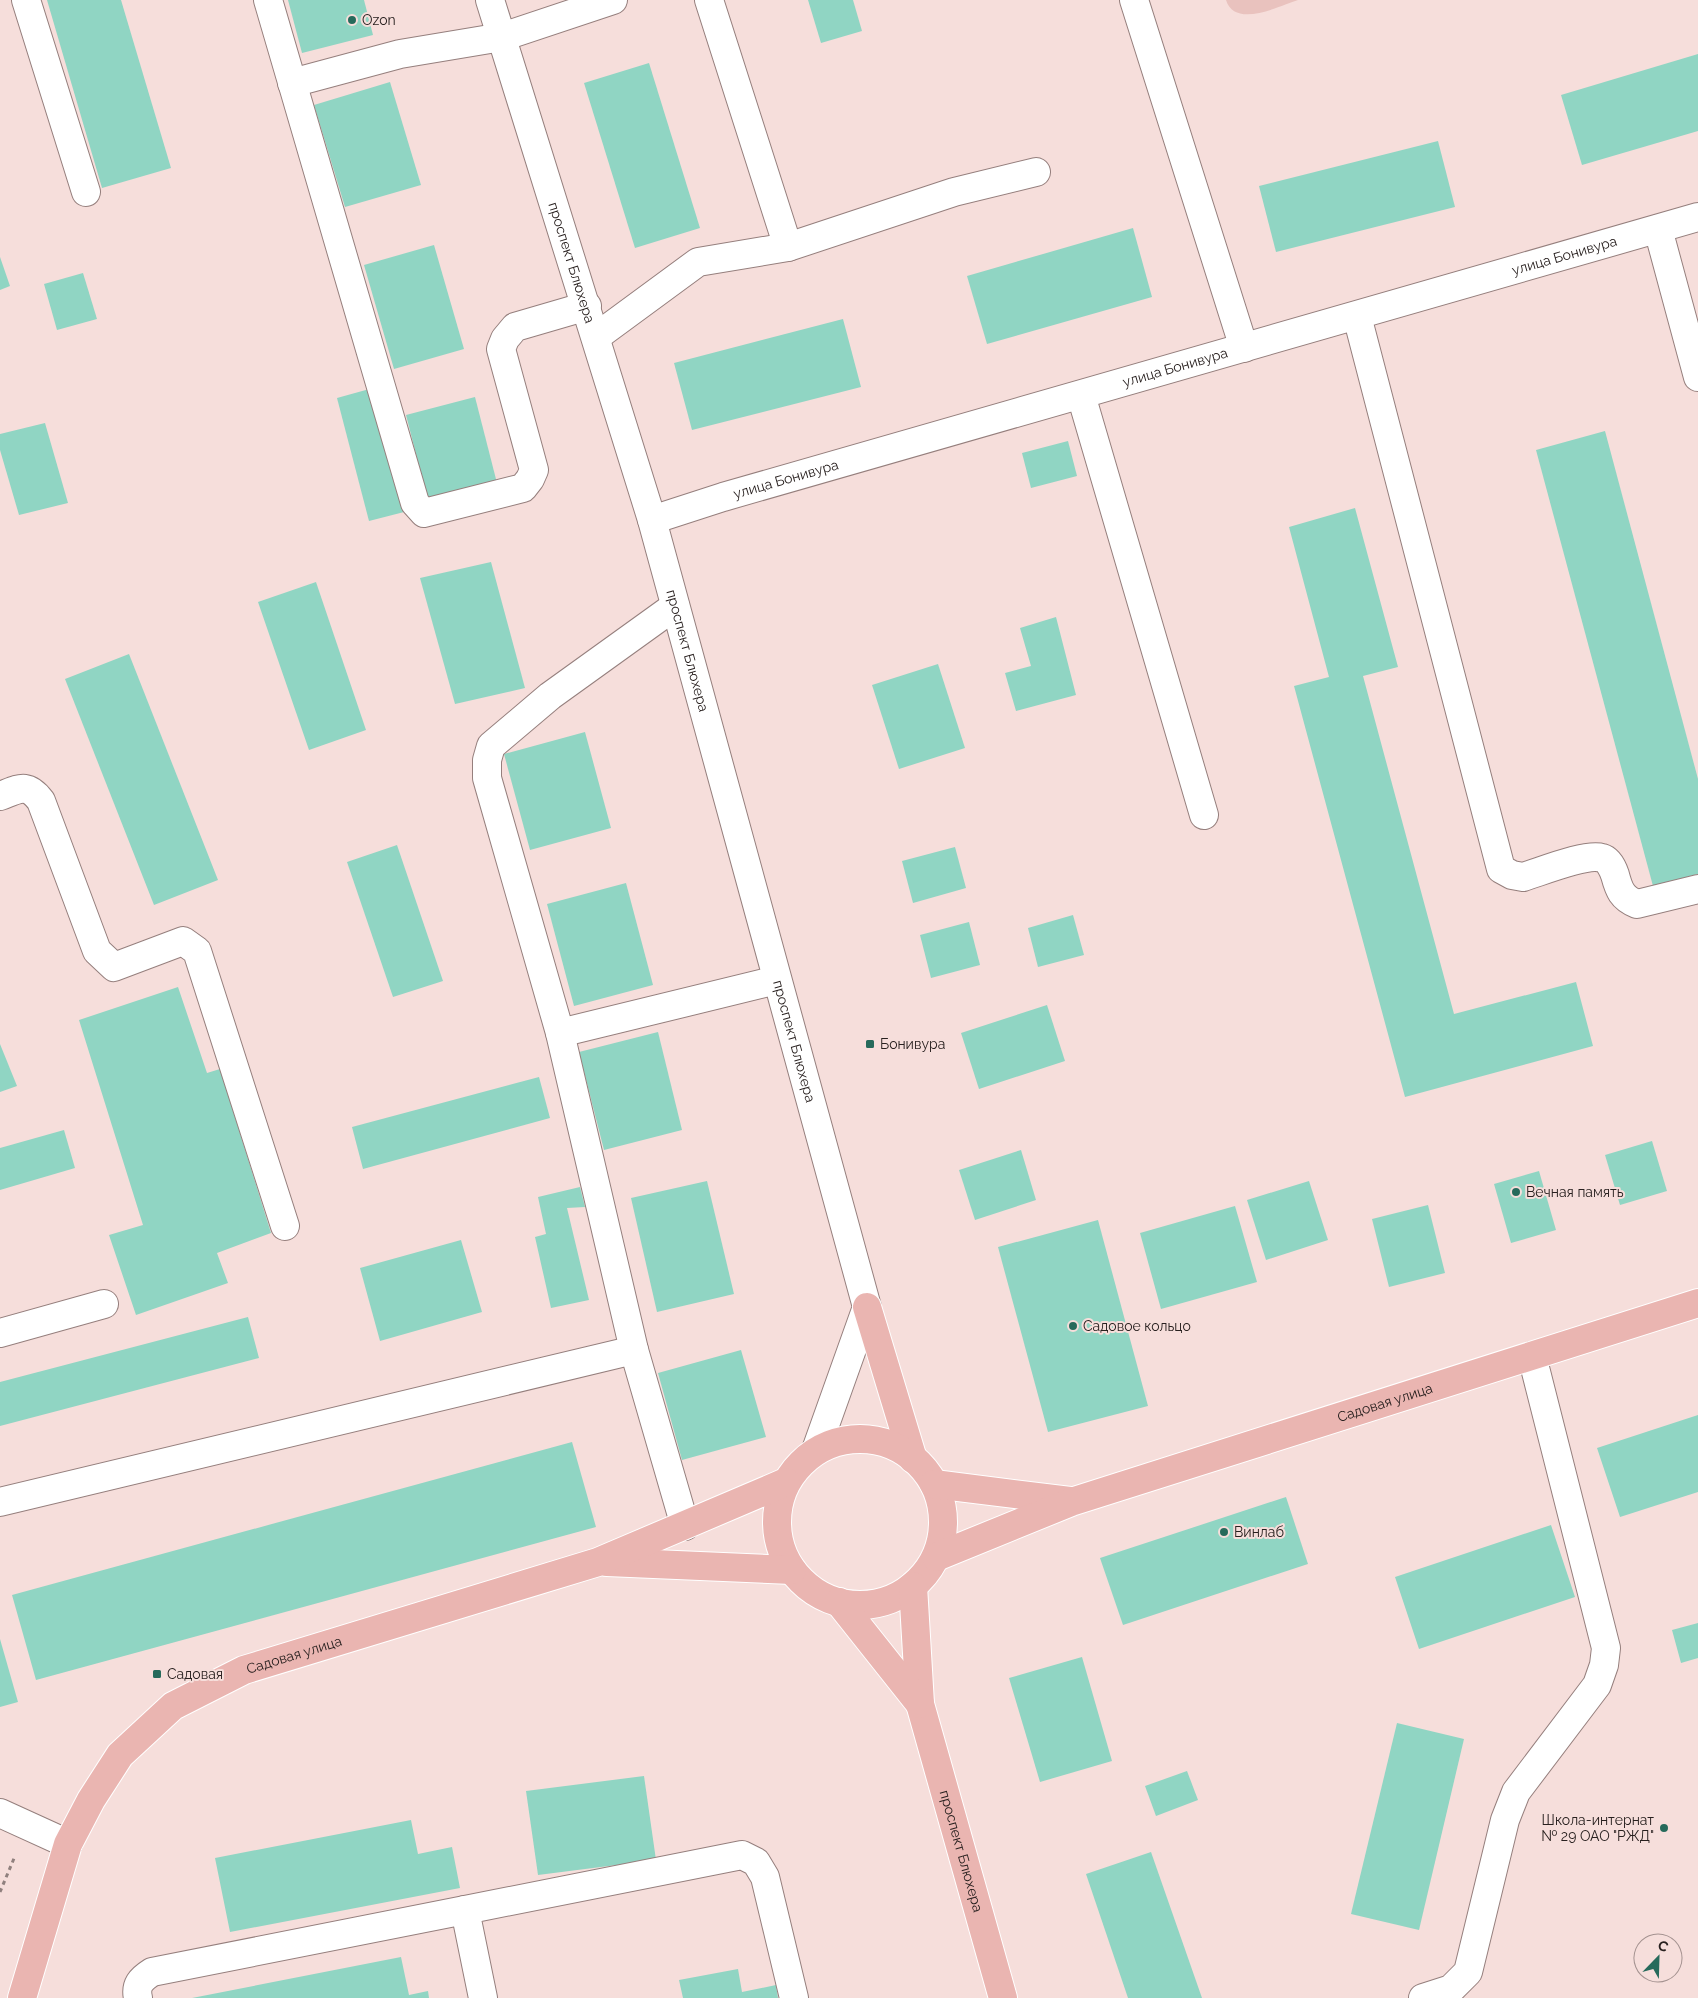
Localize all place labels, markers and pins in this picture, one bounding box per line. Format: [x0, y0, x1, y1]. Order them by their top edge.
place label: Ozon [362, 12, 396, 28]
marker: Ozon [346, 14, 358, 26]
place label: Бонивура [880, 1036, 945, 1052]
marker: Бонивура [864, 1038, 876, 1050]
place label: Вечная память [1526, 1184, 1624, 1200]
marker: Вечная память [1510, 1186, 1522, 1198]
place label: Садовое кольцо [1083, 1318, 1191, 1334]
marker: Садовое кольцо [1067, 1320, 1079, 1332]
place label: Винлаб [1234, 1524, 1284, 1540]
marker: Винлаб [1218, 1526, 1230, 1538]
place label: Садовая [167, 1666, 223, 1682]
marker: Садовая [151, 1668, 163, 1680]
place label: Школа-интернат № 29 ОАО "РЖД" [1541, 1812, 1654, 1844]
marker: Школа-интернат № 29 ОАО "РЖД" [1658, 1822, 1670, 1834]

